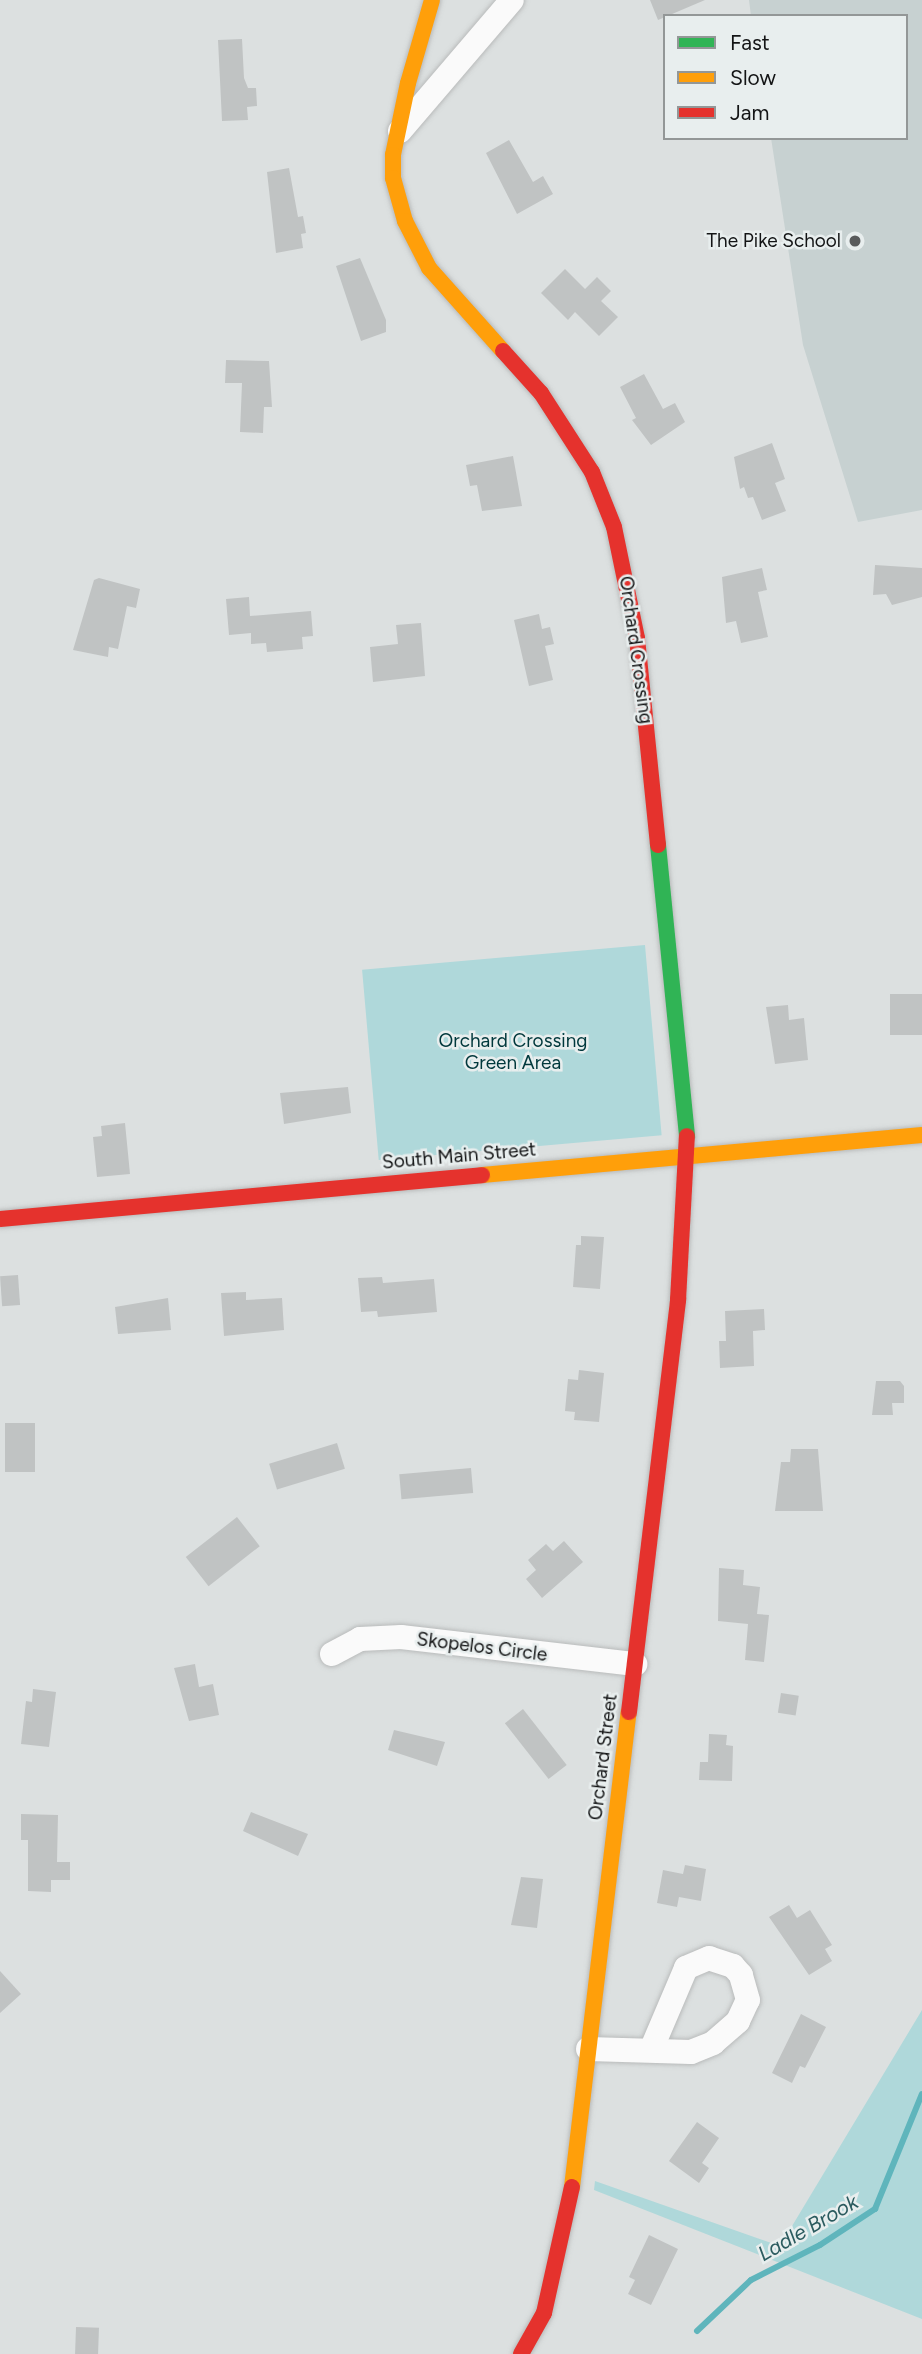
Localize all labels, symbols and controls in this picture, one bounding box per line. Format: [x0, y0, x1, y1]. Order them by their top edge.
legend [663, 14, 908, 140]
text: Fast [730, 30, 770, 55]
text: Slow [730, 65, 776, 90]
text: Jam [730, 100, 769, 125]
place label: The Pike School [707, 230, 841, 252]
marker: The Pike School [847, 233, 863, 249]
street label: Orchard Crossing [614, 575, 658, 725]
park label: Orchard Crossing Green Area [439, 1030, 587, 1074]
street label: South Main Street [381, 1138, 537, 1174]
street label: Skopelos Circle [415, 1628, 549, 1666]
street label: Orchard Street [584, 1692, 622, 1822]
water label: Ladle Brook [753, 2189, 863, 2267]

